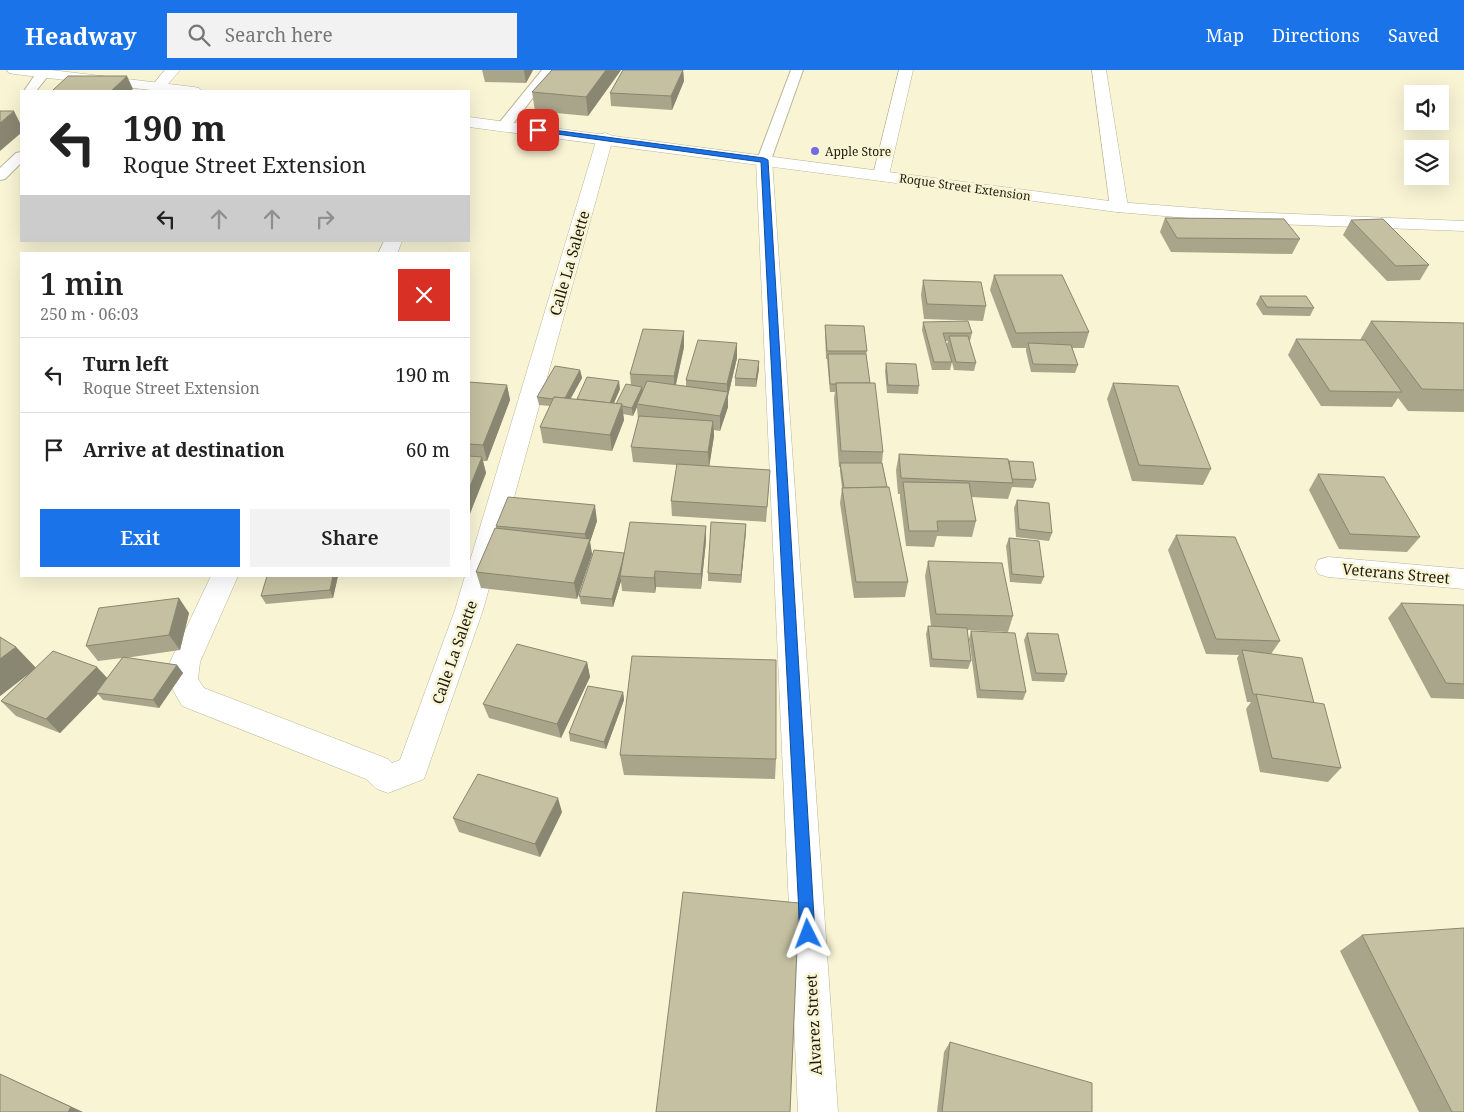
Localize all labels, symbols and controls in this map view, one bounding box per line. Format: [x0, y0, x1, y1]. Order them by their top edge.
search box [167, 13, 517, 58]
text: Headway [25, 19, 137, 52]
icon: search [185, 21, 213, 49]
text: Search here [225, 22, 333, 48]
text: Map [1206, 23, 1244, 47]
text: Directions [1272, 23, 1360, 47]
text: Saved [1388, 23, 1439, 47]
map controls [1404, 85, 1449, 185]
button: sound [1404, 85, 1449, 130]
text: 190 m [123, 104, 226, 151]
pin [517, 109, 559, 151]
icon: left [40, 110, 105, 175]
icon: arrive [524, 116, 552, 144]
button: layers [1404, 140, 1449, 185]
place label: Apple Store [825, 143, 891, 160]
marker: Apple Store [809, 145, 821, 157]
text: Roque Street Extension [123, 149, 366, 179]
street label: Roque Street Extension [898, 169, 1032, 205]
icon: left [152, 205, 180, 233]
icon: ahead [205, 205, 233, 233]
icon: ahead [258, 205, 286, 233]
icon: right [311, 205, 339, 233]
street label: Calle La Salette [544, 208, 594, 318]
text: 1 min [40, 263, 124, 304]
button: close [398, 269, 450, 321]
text: 250 m · 06:03 [40, 303, 139, 325]
text: Turn left [83, 351, 169, 377]
icon: left [40, 361, 68, 389]
text: 190 m [395, 362, 450, 388]
text: Roque Street Extension [83, 377, 260, 399]
icon: arrive [40, 436, 68, 464]
text: Arrive at destination [83, 437, 285, 463]
text: 60 m [406, 437, 450, 463]
button: Exit [40, 509, 240, 567]
button: Share [250, 509, 450, 567]
street label: Veterans Street [1341, 558, 1451, 588]
street label: Calle La Salette [427, 597, 481, 707]
position arrow [781, 907, 833, 959]
street label: Alvarez Street [800, 974, 826, 1076]

